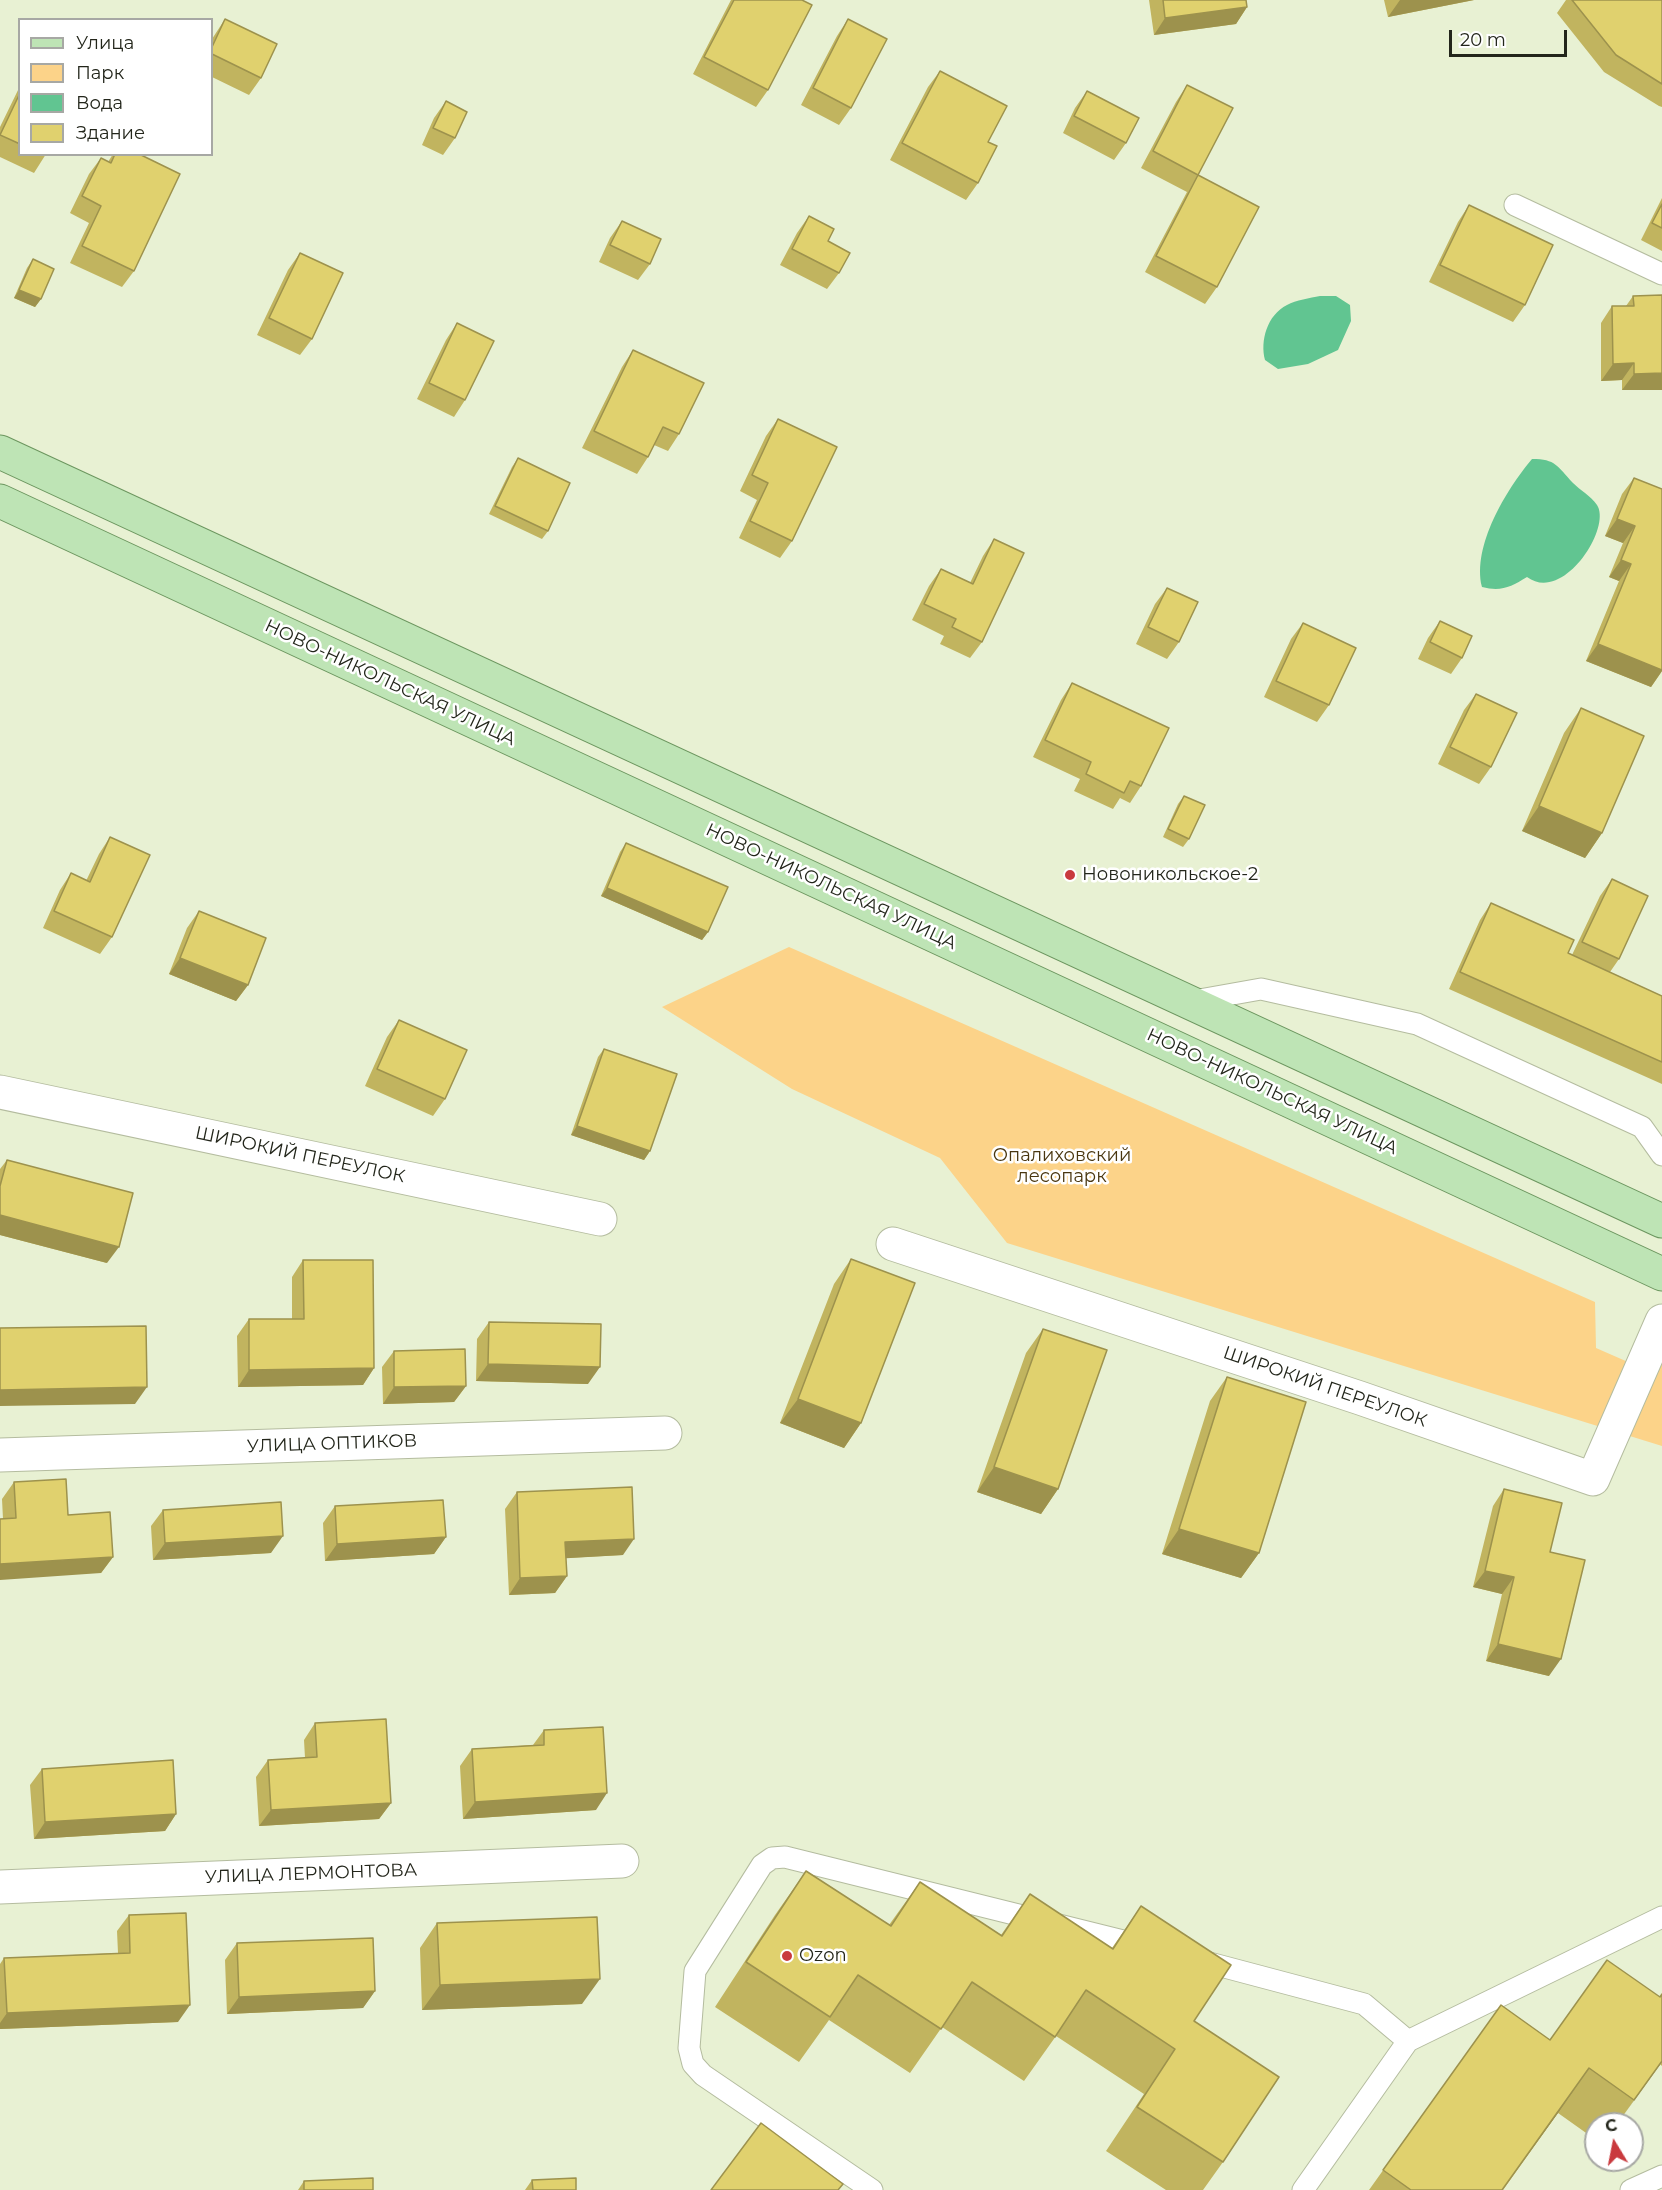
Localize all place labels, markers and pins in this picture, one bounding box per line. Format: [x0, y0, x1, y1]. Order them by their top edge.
place label: Новоникольское-2 [1082, 864, 1258, 886]
marker: Новоникольское-2 [1063, 868, 1077, 882]
place label: Ozon [799, 1945, 847, 1967]
marker: Ozon [780, 1949, 794, 1963]

